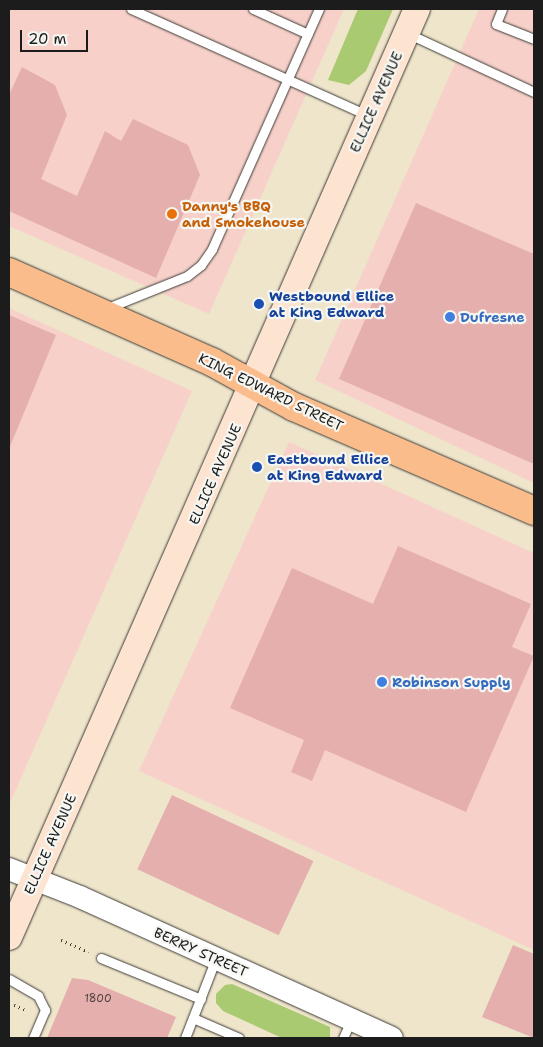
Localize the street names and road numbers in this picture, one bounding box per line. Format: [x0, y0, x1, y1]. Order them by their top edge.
street label: ELLICE AVENUE [346, 49, 406, 155]
street label: KING EDWARD STREET [196, 350, 346, 434]
street label: ELLICE AVENUE [185, 421, 245, 527]
street label: ELLICE AVENUE [20, 791, 80, 897]
street label: BERRY STREET [151, 924, 251, 980]

